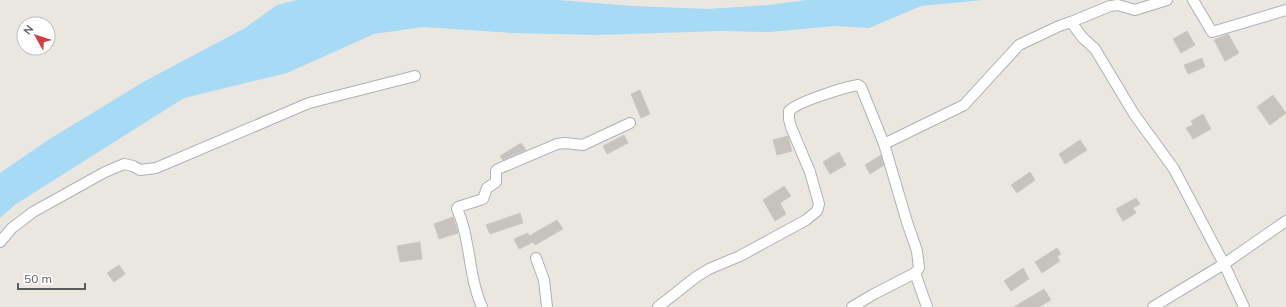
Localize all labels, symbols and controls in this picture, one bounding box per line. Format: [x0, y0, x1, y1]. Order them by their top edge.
north arrow [16, 16, 56, 56]
text: N [20, 22, 36, 37]
scale bar [18, 265, 85, 291]
text: 50 m [24, 271, 52, 286]

